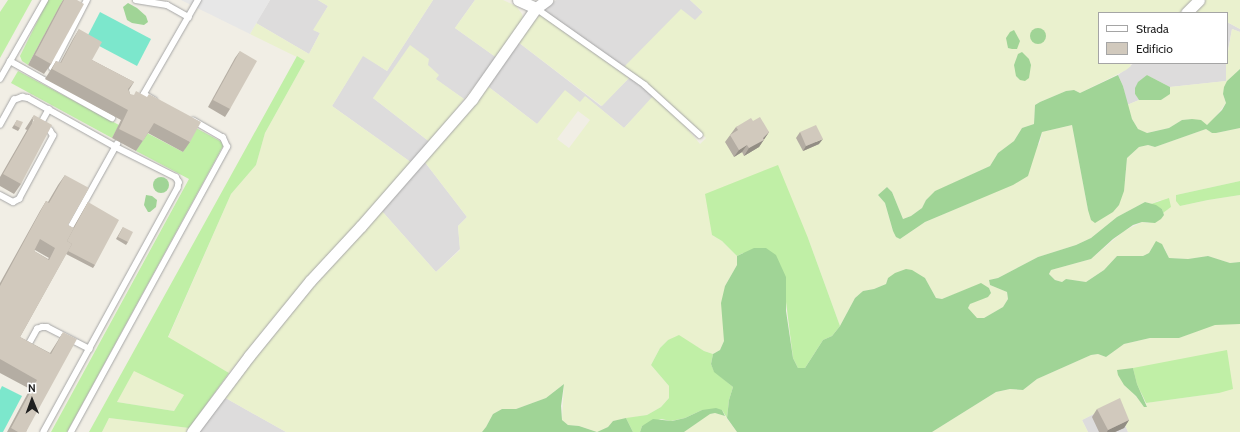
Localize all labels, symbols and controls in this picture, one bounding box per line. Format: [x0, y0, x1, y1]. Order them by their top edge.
legend [1098, 12, 1228, 64]
text: Strada [1136, 21, 1169, 36]
text: Edificio [1136, 41, 1173, 56]
north arrow [12, 380, 52, 420]
text: N [28, 381, 36, 395]

